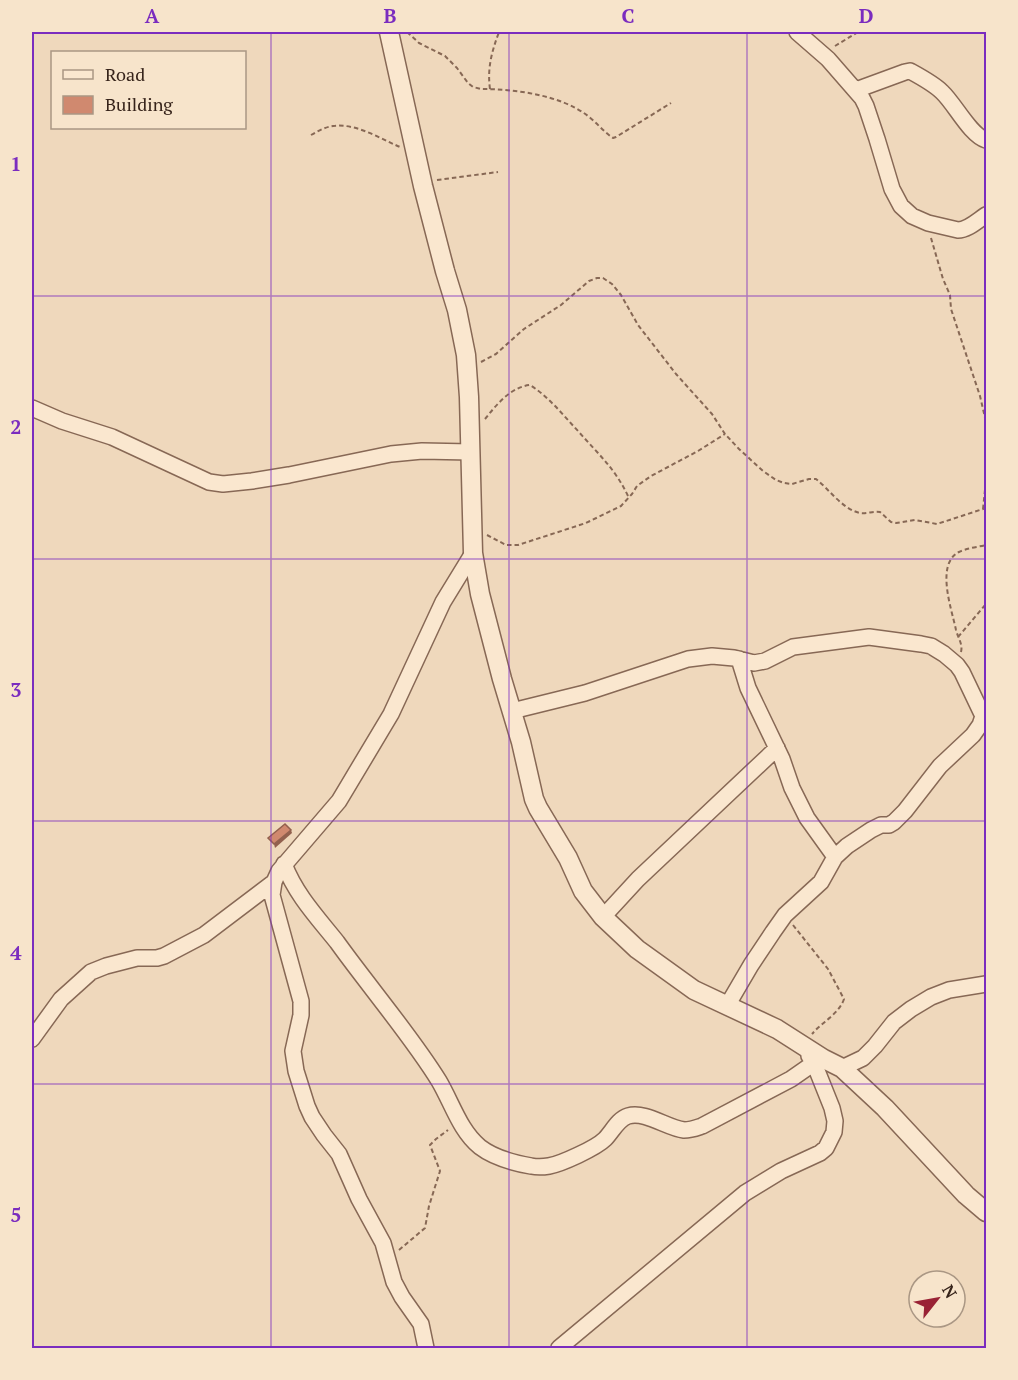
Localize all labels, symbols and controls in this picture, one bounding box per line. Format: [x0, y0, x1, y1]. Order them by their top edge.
text: A [145, 2, 160, 29]
text: B [384, 2, 397, 29]
text: C [621, 2, 635, 29]
text: D [859, 2, 873, 29]
legend [51, 51, 246, 129]
text: Road [105, 62, 145, 86]
text: Building [105, 92, 173, 116]
text: 1 [10, 150, 22, 177]
text: 2 [10, 413, 22, 440]
text: 3 [10, 676, 22, 703]
text: 4 [10, 939, 22, 966]
text: 5 [10, 1201, 22, 1228]
north arrow [907, 1269, 967, 1329]
text: N [937, 1280, 962, 1302]

